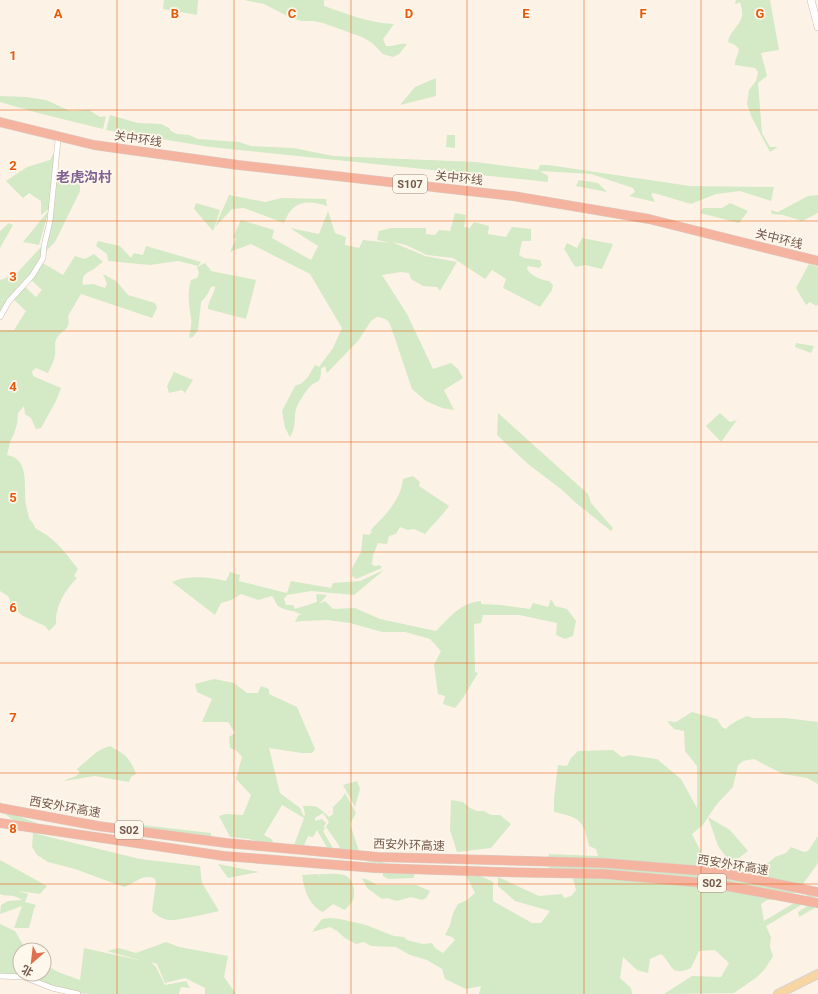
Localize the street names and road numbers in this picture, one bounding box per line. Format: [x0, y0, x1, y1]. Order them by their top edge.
street label: 关中环线 [113, 129, 163, 149]
street label: 关中环线 [434, 169, 484, 187]
road number: S107 [393, 175, 427, 193]
street label: 关中环线 [754, 226, 804, 252]
street label: 西安外环高速 [28, 794, 102, 820]
road number: S02 [115, 821, 143, 839]
street label: 西安外环高速 [373, 837, 445, 853]
street label: 西安外环高速 [696, 852, 770, 878]
road number: S02 [698, 874, 726, 892]

